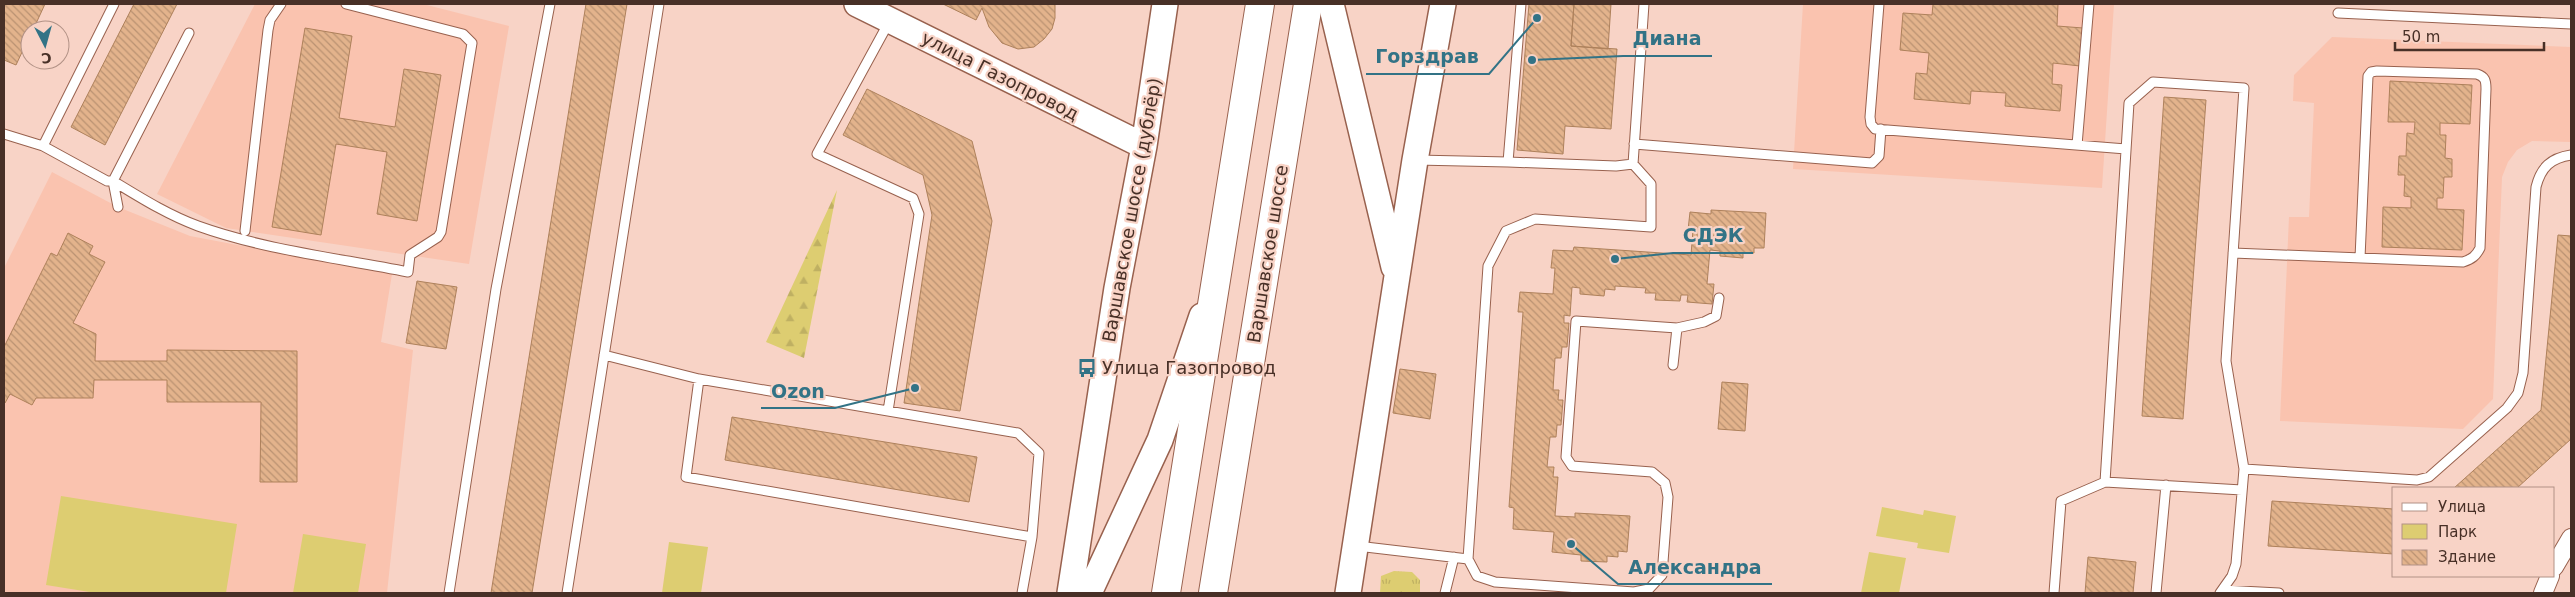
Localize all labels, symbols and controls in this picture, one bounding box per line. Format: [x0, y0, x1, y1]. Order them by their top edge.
north arrow [20, 20, 70, 70]
scale bar [2395, 20, 2544, 52]
callout: Диана [1623, 22, 1712, 56]
street label: улица Газопровод [918, 27, 1082, 124]
text: Диана [1632, 27, 1702, 49]
text: 50 m [2402, 28, 2440, 46]
callout: Горздрав [1366, 40, 1489, 74]
text: Горздрав [1375, 45, 1479, 67]
text: С [40, 49, 52, 66]
street label: Варшавское шоссе (дублёр) [1098, 76, 1165, 344]
street label: Варшавское шоссе [1243, 163, 1292, 344]
callout: СДЭК [1673, 219, 1753, 253]
text: СДЭК [1683, 224, 1744, 246]
bus stop icon: Улица Газопровод [1076, 357, 1098, 379]
place label: Улица Газопровод [1102, 357, 1276, 378]
callout: Ozon [761, 374, 835, 408]
text: Ozon [771, 380, 825, 402]
legend [2392, 487, 2555, 577]
text: Улица [2438, 498, 2486, 516]
text: Парк [2438, 523, 2477, 541]
text: Здание [2438, 548, 2496, 566]
callout: Александра [1618, 550, 1772, 584]
text: Александра [1628, 556, 1762, 578]

